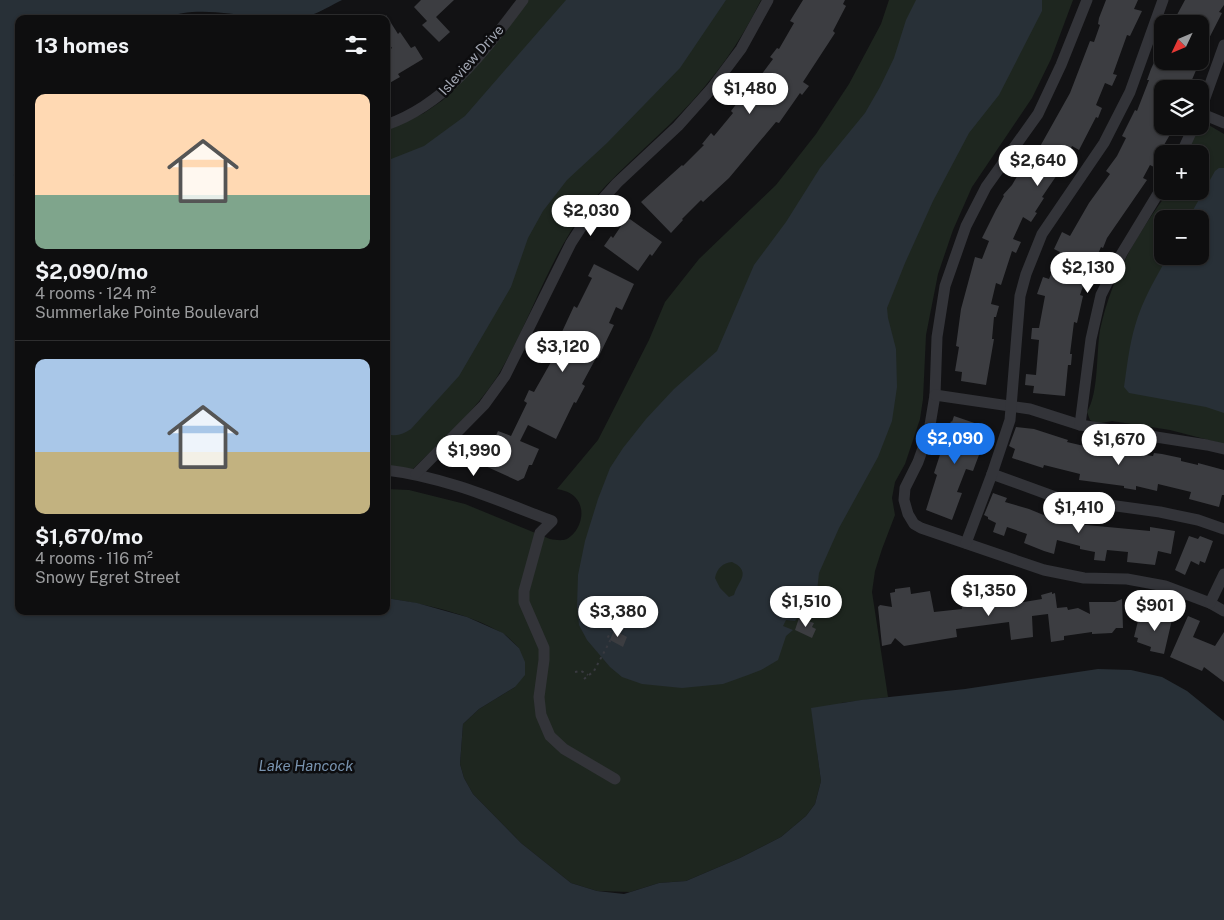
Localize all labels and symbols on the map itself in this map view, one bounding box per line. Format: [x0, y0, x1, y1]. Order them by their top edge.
north arrow [1154, 15, 1209, 70]
street label: Isleview Drive [435, 22, 507, 98]
pin: $1,480 [709, 72, 791, 115]
pin: $2,640 [997, 144, 1079, 187]
pin: $2,030 [550, 194, 632, 237]
pin: $2,130 [1047, 252, 1129, 294]
pin: $3,120 [522, 330, 604, 373]
pin: $2,090 [914, 422, 996, 465]
pin: $1,670 [1078, 424, 1160, 466]
pin: $1,990 [433, 434, 515, 477]
pin: $1,410 [1038, 492, 1120, 534]
pin: $1,350 [948, 574, 1030, 617]
pin: $1,510 [765, 586, 847, 628]
pin: $901 [1125, 590, 1185, 632]
pin: $3,380 [577, 596, 659, 638]
water label: Lake Hancock [259, 757, 354, 774]

